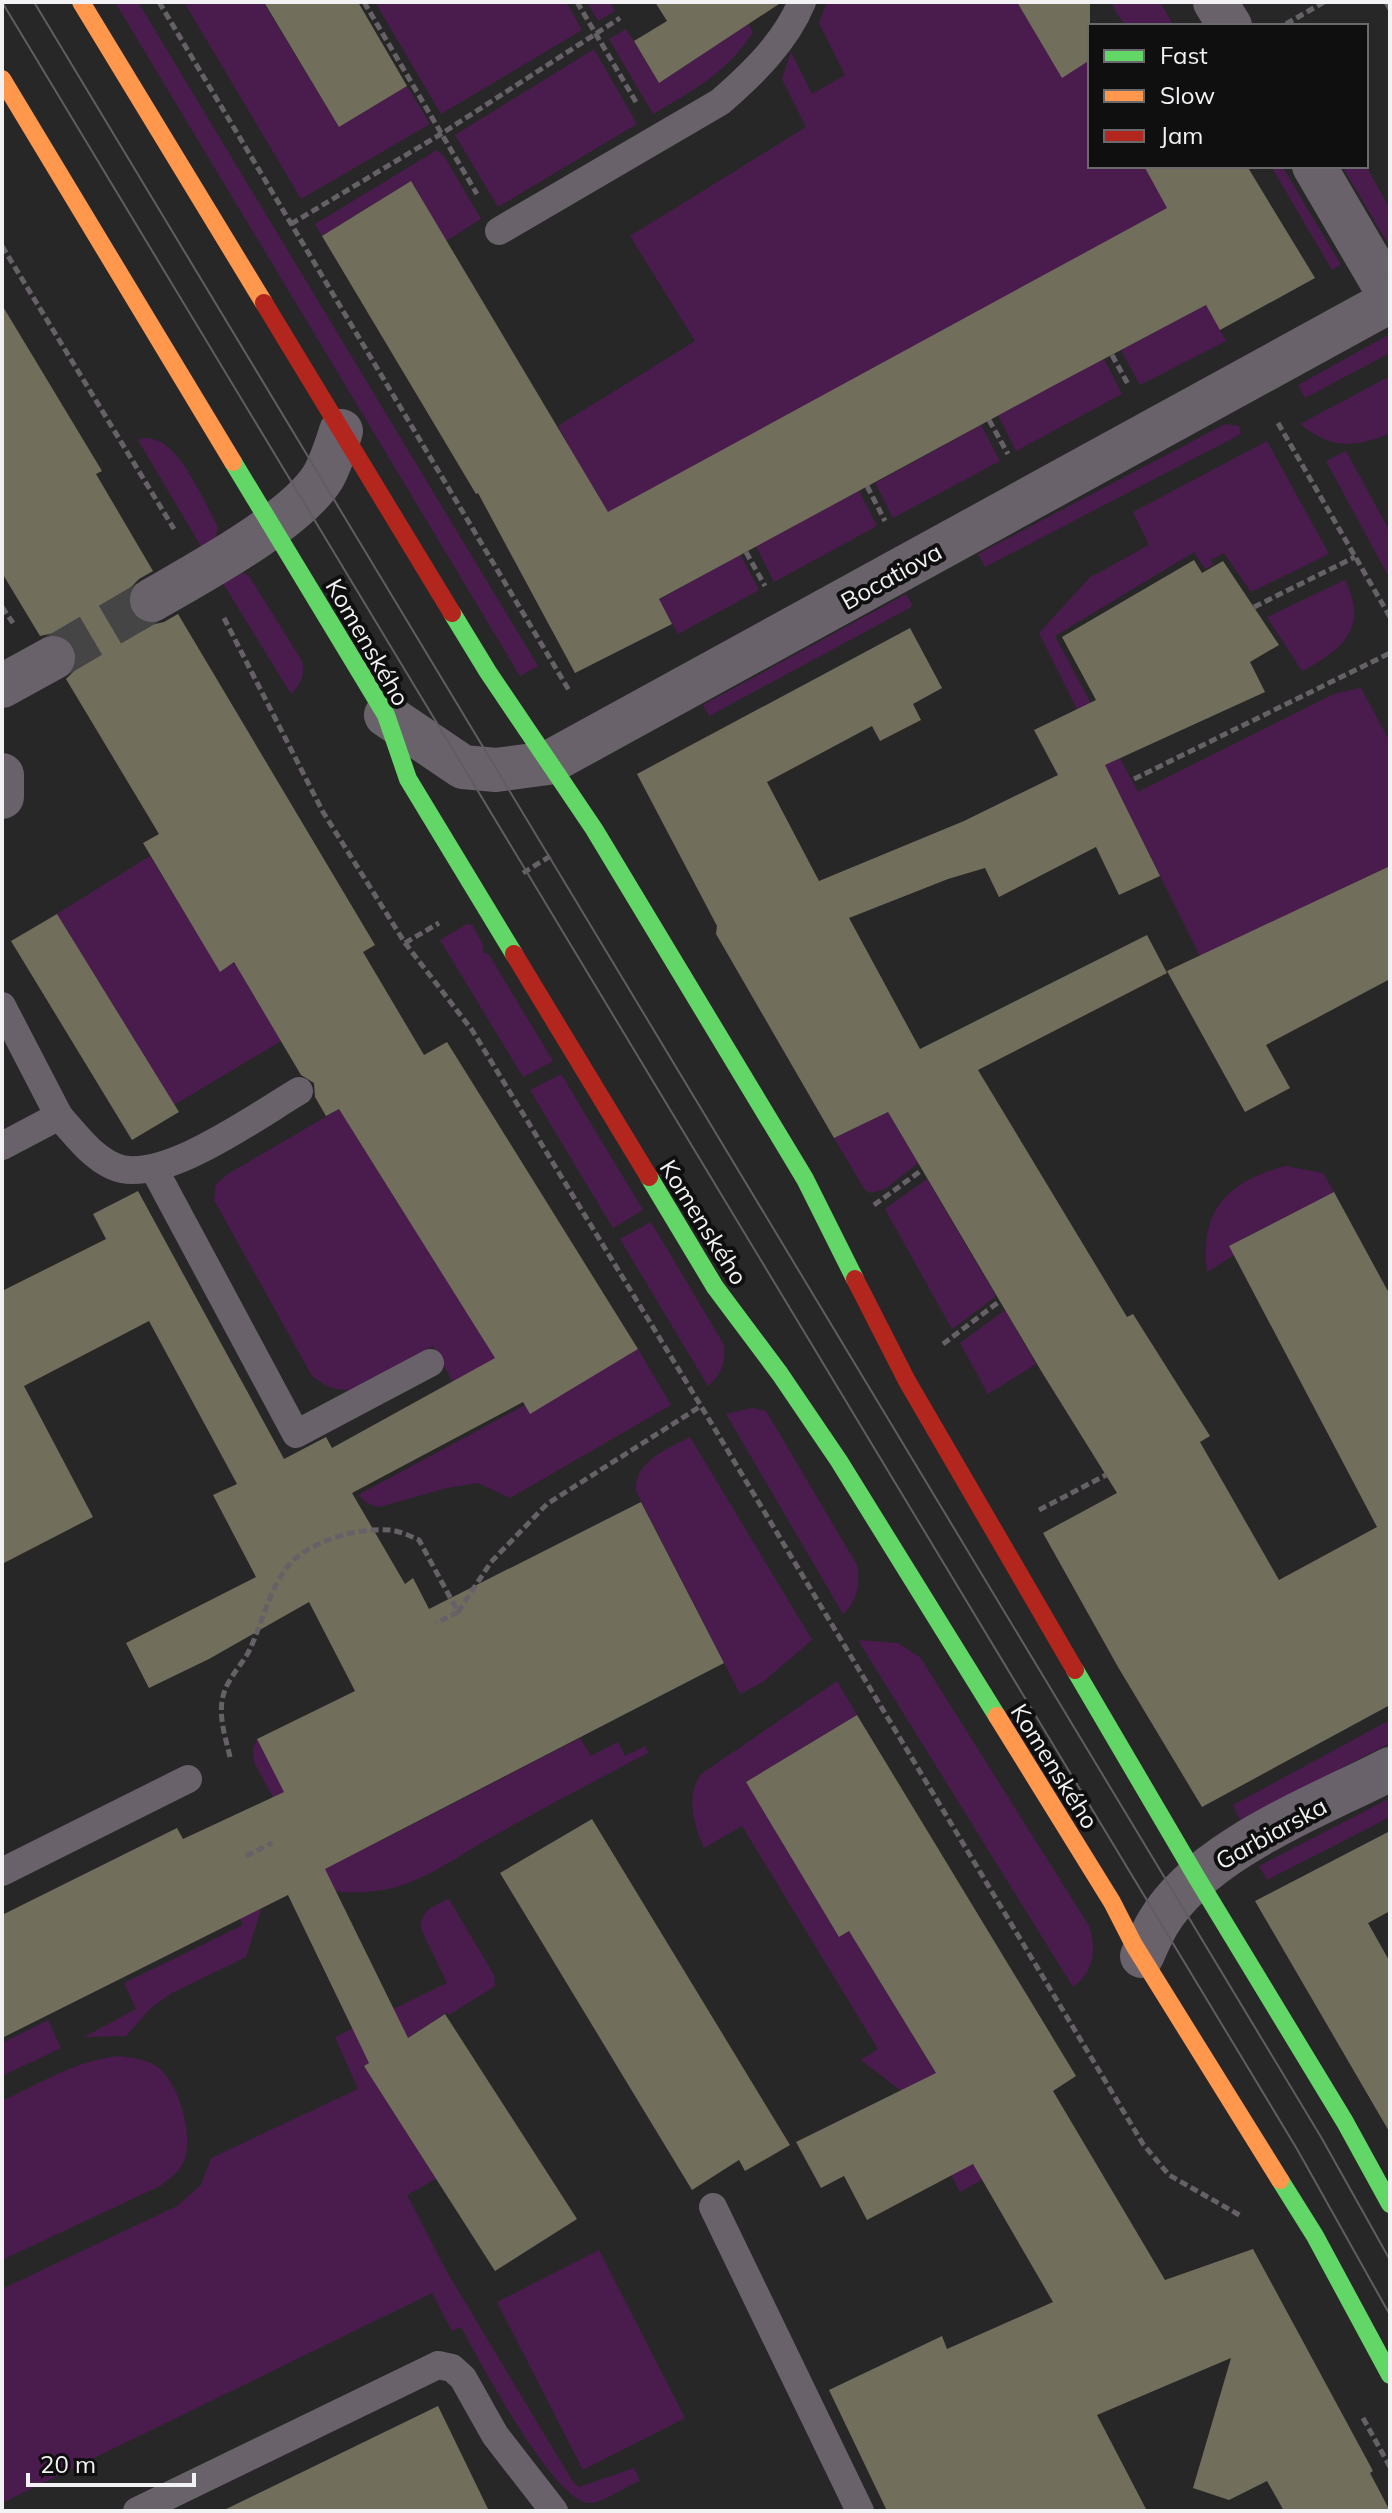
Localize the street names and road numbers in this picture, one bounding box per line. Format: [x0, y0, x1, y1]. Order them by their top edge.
street label: Bocatiova [835, 536, 947, 616]
street label: Komenského [320, 573, 416, 711]
street label: Komenského [654, 1154, 754, 1290]
street label: Komenského [1005, 1698, 1105, 1834]
street label: Garbiarska [1210, 1790, 1332, 1876]

